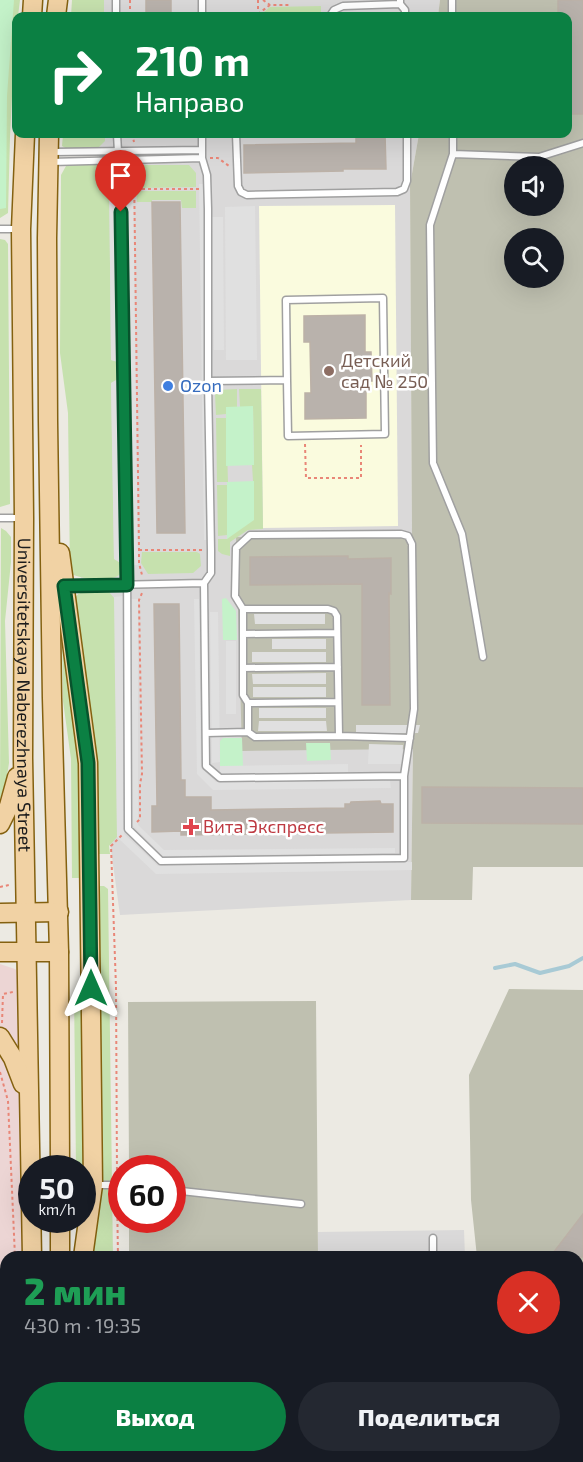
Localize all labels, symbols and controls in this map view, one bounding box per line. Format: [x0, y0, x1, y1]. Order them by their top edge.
text: 210 m [135, 34, 250, 84]
icon: right [36, 36, 114, 114]
text: Направо [135, 85, 244, 117]
pin [95, 150, 146, 212]
map controls [504, 156, 564, 288]
button: sound [504, 156, 564, 216]
icon: arrive [104, 159, 137, 192]
button: search [504, 228, 564, 288]
place label: Детский сад № 250 [341, 349, 428, 392]
marker: Детский сад № 250 [322, 364, 336, 378]
place label: Ozon [180, 374, 222, 396]
marker: Ozon [161, 379, 175, 393]
street label: Universitetskaya Naberezhnaya Street [13, 538, 37, 852]
place label: Вита Экспресс [203, 815, 325, 837]
marker: Вита Экспресс [184, 820, 198, 834]
position arrow [59, 956, 123, 1020]
speed limit sign: 60 [108, 1155, 186, 1233]
text: 50 [39, 1169, 75, 1205]
text: km/h [38, 1200, 76, 1218]
text: 2 мин [24, 1269, 127, 1312]
button: close [497, 1271, 560, 1334]
text: 430 m · 19:35 [24, 1313, 141, 1337]
button: Выход [24, 1382, 286, 1451]
button: Поделиться [298, 1382, 560, 1451]

